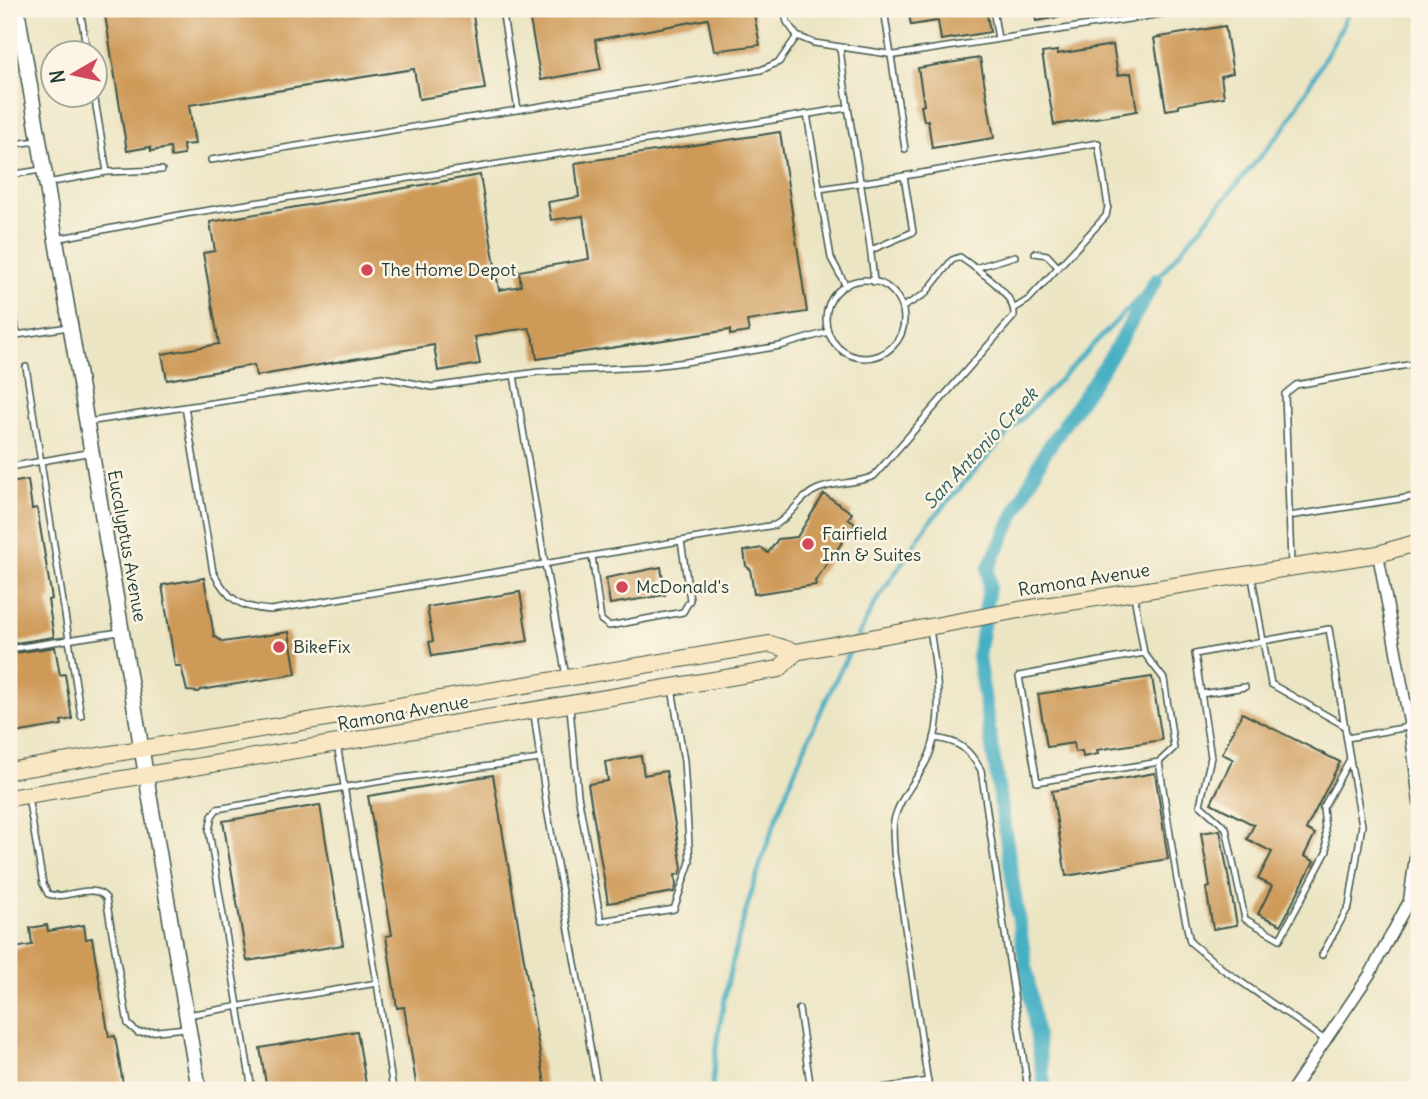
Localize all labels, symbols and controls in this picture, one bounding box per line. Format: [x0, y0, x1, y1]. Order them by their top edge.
north arrow [38, 38, 108, 108]
text: N [44, 68, 70, 85]
place label: The Home Depot [381, 258, 516, 281]
marker: The Home Depot [359, 262, 375, 278]
water label: San Antonio Creek [918, 381, 1043, 514]
street label: Eucalyptus Avenue [103, 468, 152, 624]
place label: Fairfield Inn & Suites [822, 522, 921, 566]
marker: Fairfield Inn & Suites [800, 536, 816, 552]
street label: Ramona Avenue [1017, 558, 1151, 601]
place label: McDonald's [636, 575, 729, 598]
marker: McDonald's [614, 579, 630, 595]
place label: BikeFix [293, 635, 351, 658]
marker: BikeFix [271, 639, 287, 655]
street label: Ramona Avenue [335, 690, 470, 735]

